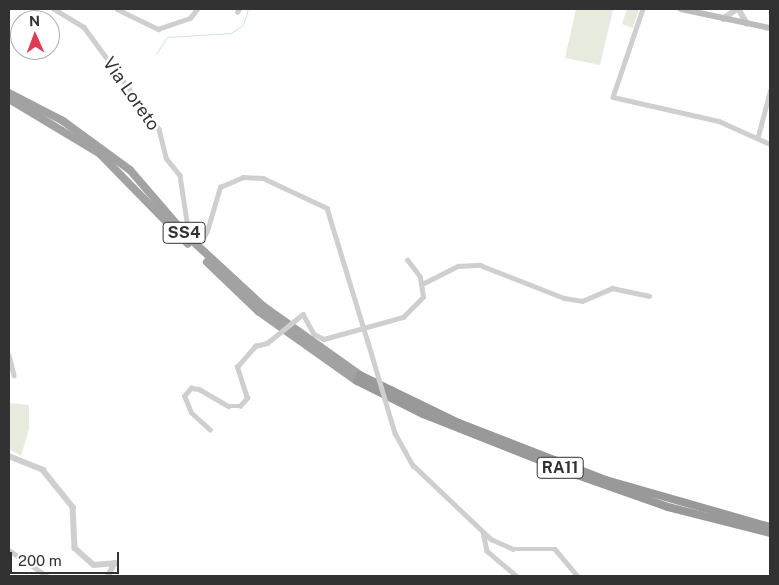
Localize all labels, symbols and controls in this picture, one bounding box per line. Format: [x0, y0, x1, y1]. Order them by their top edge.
north arrow [10, 10, 60, 60]
text: N [29, 13, 40, 29]
street label: Via Loreto [98, 53, 164, 135]
road number: SS4 [162, 220, 206, 247]
road number: RA11 [536, 454, 584, 482]
scale bar [12, 542, 121, 574]
text: 200 m [18, 552, 62, 569]

